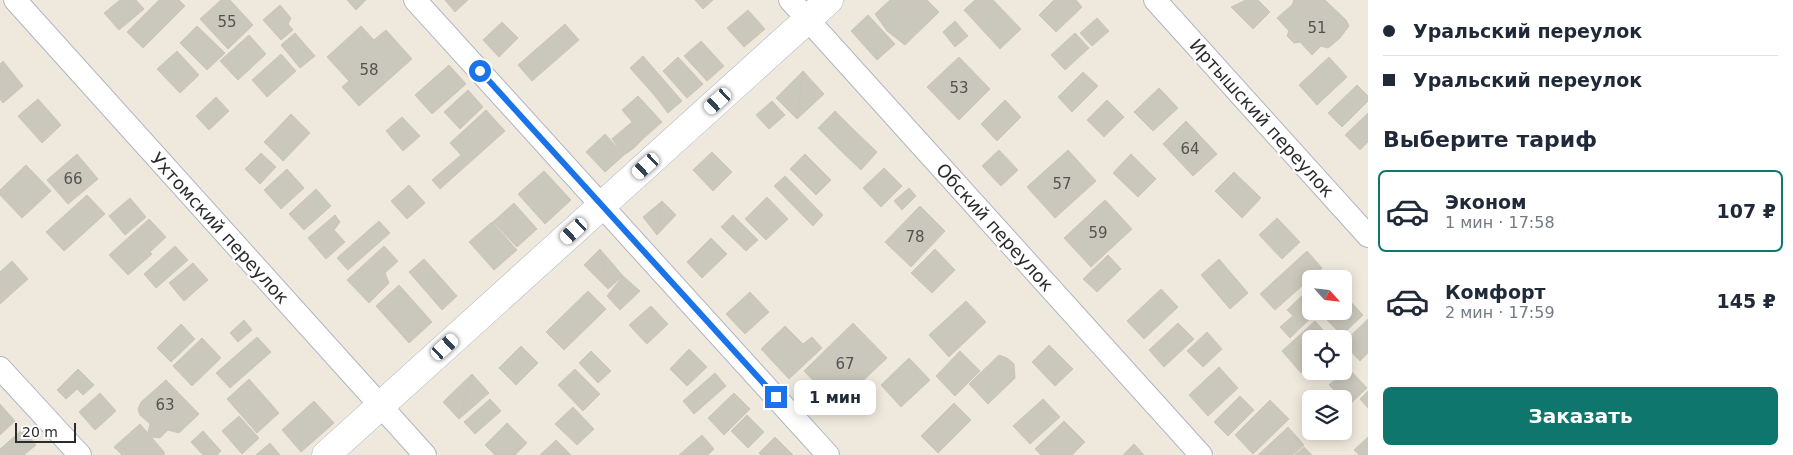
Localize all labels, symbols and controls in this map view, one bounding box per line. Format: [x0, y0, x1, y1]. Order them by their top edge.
house number: 55 [217, 13, 237, 31]
house number: 51 [1307, 19, 1327, 37]
text: Уральский переулок [1413, 20, 1642, 42]
street label: Иртышский переулок [1185, 35, 1339, 201]
route start [469, 60, 491, 82]
house number: 58 [359, 61, 379, 79]
text: Уральский переулок [1413, 69, 1642, 91]
house number: 53 [949, 79, 969, 97]
car [701, 85, 734, 117]
text: Выберите тариф [1383, 127, 1597, 152]
house number: 64 [1180, 140, 1200, 158]
street label: Ухтомский переулок [147, 148, 293, 308]
car [629, 150, 662, 182]
street label: Обский переулок [932, 159, 1058, 295]
house number: 66 [63, 170, 83, 188]
house number: 57 [1052, 175, 1072, 193]
icon: car [1385, 189, 1430, 234]
text: Эконом [1445, 191, 1527, 213]
text: 107 ₽ [1717, 200, 1776, 222]
text: 1 мин · 17:58 [1445, 213, 1555, 232]
car [557, 215, 590, 247]
house number: 59 [1088, 224, 1108, 242]
house number: 78 [905, 228, 925, 246]
north arrow [1302, 270, 1352, 320]
map controls [1302, 270, 1352, 440]
icon: car [1385, 279, 1430, 324]
text: Комфорт [1445, 281, 1546, 303]
text: 145 ₽ [1717, 290, 1776, 312]
text: 2 мин · 17:59 [1445, 303, 1555, 322]
button: locate [1302, 330, 1352, 380]
car [428, 331, 461, 363]
house number: 67 [835, 355, 855, 373]
callout: 1 мин [794, 380, 876, 414]
route end [765, 386, 787, 408]
button: Заказать [1383, 387, 1778, 445]
text: 1 мин [809, 388, 861, 407]
button: layers [1302, 390, 1352, 440]
house number: 63 [155, 396, 175, 414]
scale bar [15, 420, 76, 443]
text: 20 m [22, 424, 58, 440]

